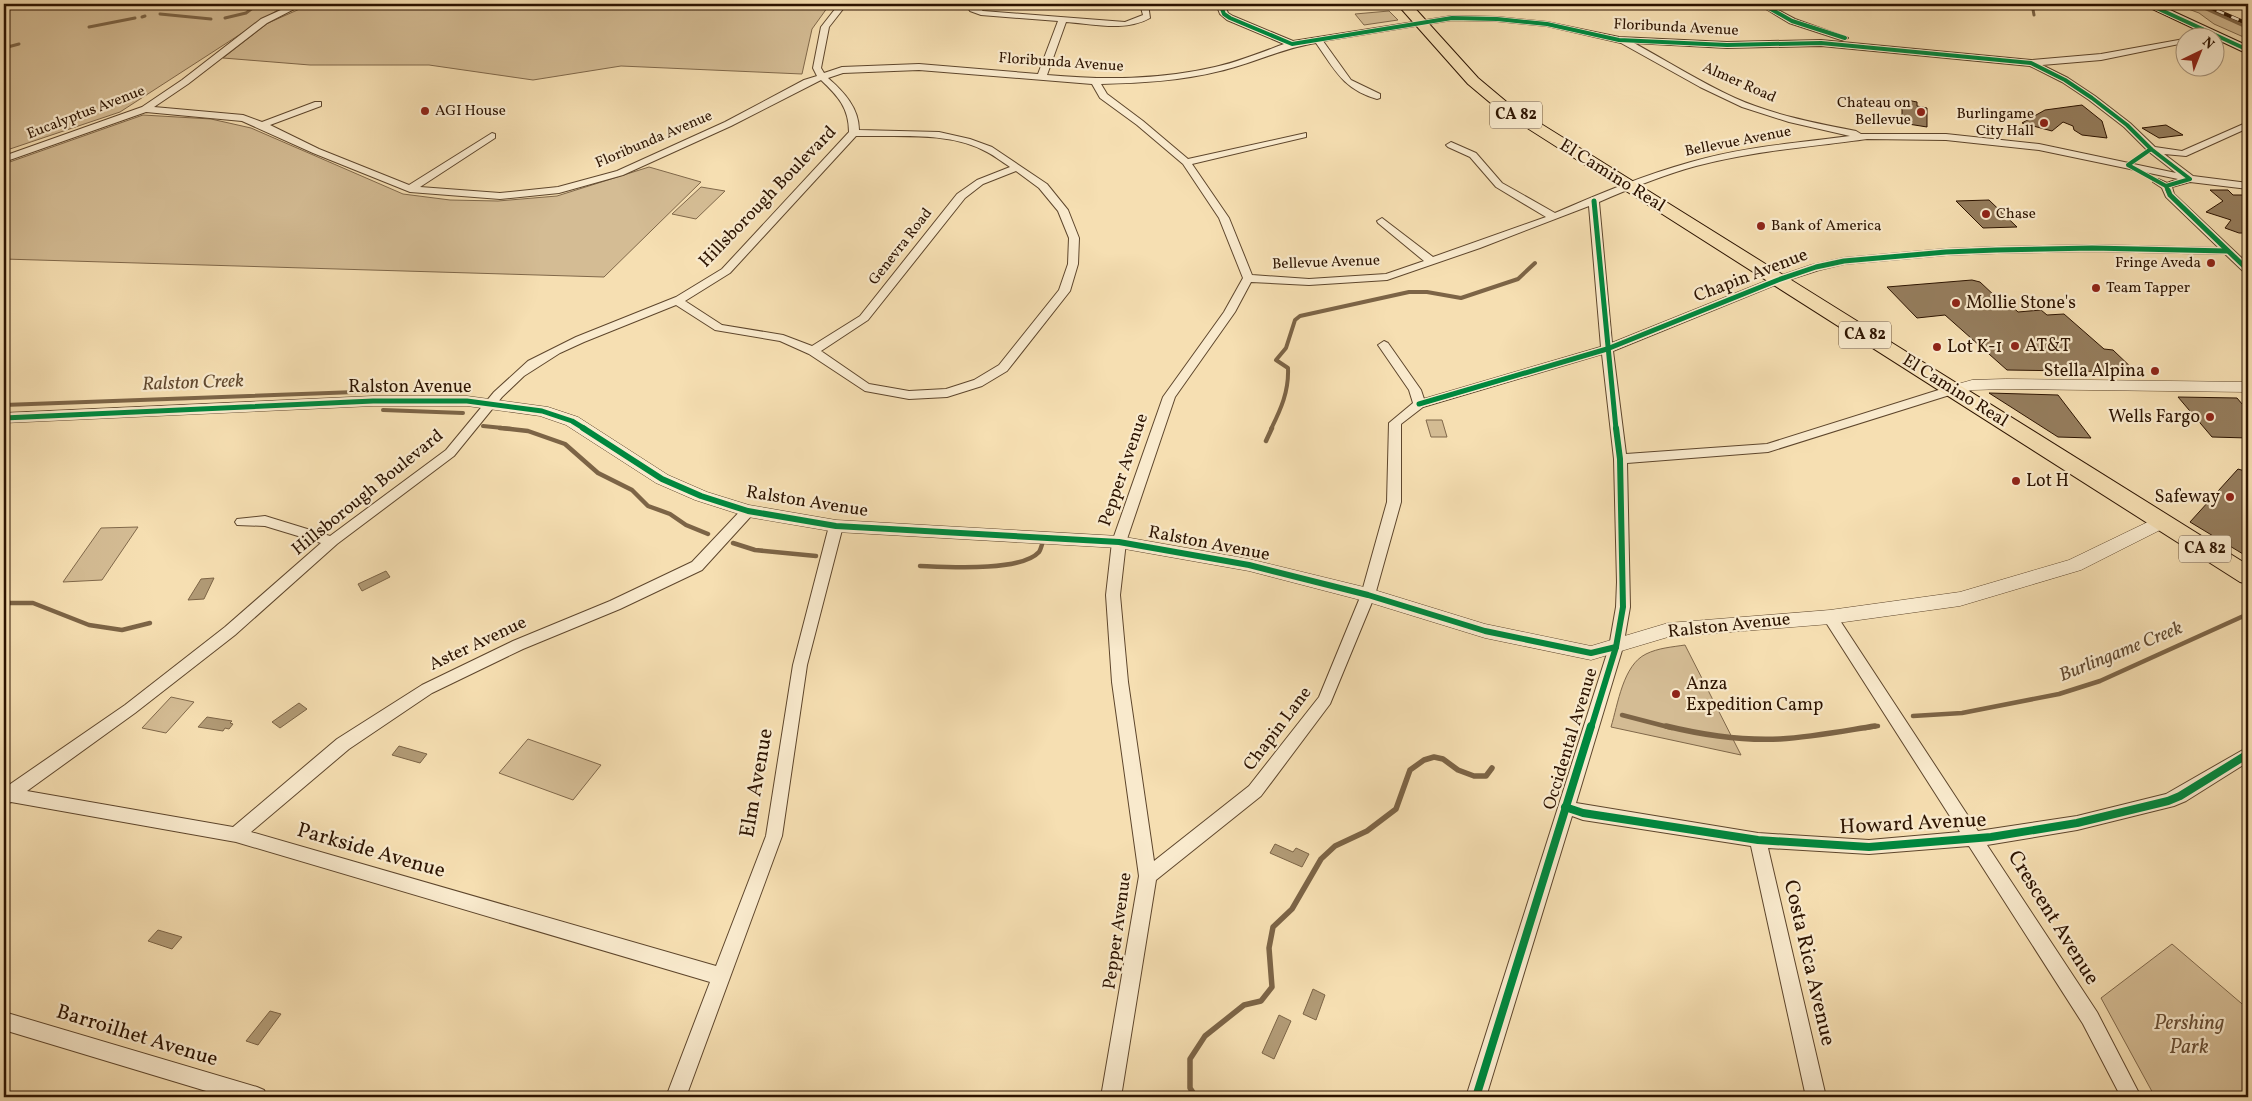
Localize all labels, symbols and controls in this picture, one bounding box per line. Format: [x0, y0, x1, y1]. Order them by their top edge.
street label: Floribunda Avenue [1613, 14, 1739, 42]
north arrow [2174, 28, 2224, 78]
text: N [2198, 33, 2218, 54]
street label: Floribunda Avenue [998, 48, 1124, 78]
street label: Almer Road [1699, 57, 1779, 109]
street label: Eucalyptus Avenue [24, 81, 148, 145]
place label: Chateau on Bellevue [1837, 93, 1911, 131]
place label: AGI House [435, 101, 506, 122]
road number: CA 82 [1490, 102, 1542, 128]
place label: Burlingame City Hall [1956, 104, 2034, 142]
marker: AGI House [419, 105, 431, 117]
street label: Floribunda Avenue [592, 106, 716, 174]
marker: Chateau on Bellevue [1915, 106, 1927, 118]
marker: Burlingame City Hall [2038, 117, 2050, 129]
street label: Hillsborough Boulevard [694, 121, 842, 273]
street label: Bellevue Avenue [1683, 121, 1793, 163]
street label: El Camino Real [1554, 133, 1670, 219]
street label: Genevra Road [864, 204, 938, 290]
place label: Chase [1996, 204, 2036, 225]
marker: Chase [1980, 208, 1992, 220]
place label: Bank of America [1771, 216, 1881, 237]
marker: Bank of America [1755, 220, 1767, 232]
street label: Chapin Avenue [1690, 243, 1812, 309]
street label: Bellevue Avenue [1272, 251, 1380, 275]
place label: Fringe Aveda [2115, 253, 2201, 274]
marker: Fringe Aveda [2205, 257, 2217, 269]
place label: Team Tapper [2106, 278, 2190, 299]
marker: Team Tapper [2090, 282, 2102, 294]
place label: Mollie Stone's [1966, 291, 2076, 316]
marker: Mollie Stone's [1950, 297, 1962, 309]
road number: CA 82 [1839, 322, 1891, 348]
place label: AT&T [2025, 334, 2071, 359]
place label: Lot K-1 [1947, 335, 2002, 360]
marker: AT&T [2009, 340, 2021, 352]
marker: Lot K-1 [1931, 341, 1943, 353]
street label: El Camino Real [1897, 348, 2013, 434]
place label: Stella Alpina [2044, 359, 2145, 384]
marker: Stella Alpina [2149, 365, 2161, 377]
water label: Ralston Creek [142, 368, 245, 398]
street label: Ralston Avenue [348, 375, 472, 400]
place label: Wells Fargo [2108, 405, 2200, 430]
street label: Pepper Avenue [1093, 410, 1155, 530]
marker: Wells Fargo [2204, 411, 2216, 423]
street label: Hillsborough Boulevard [287, 424, 449, 562]
place label: Lot H [2026, 469, 2069, 494]
marker: Lot H [2010, 475, 2022, 487]
street label: Ralston Avenue [744, 480, 870, 524]
place label: Safeway [2154, 485, 2220, 510]
marker: Safeway [2224, 491, 2236, 503]
street label: Ralston Avenue [1146, 520, 1272, 568]
road number: CA 82 [2179, 536, 2231, 562]
street label: Ralston Avenue [1666, 607, 1792, 645]
street label: Aster Avenue [425, 610, 531, 678]
water label: Burlingame Creek [2055, 615, 2187, 689]
street label: Occidental Avenue [1538, 665, 1604, 813]
place label: Anza Expedition Camp [1686, 672, 1823, 718]
street label: Chapin Lane [1238, 682, 1318, 776]
marker: Anza Expedition Camp [1670, 688, 1682, 700]
street label: Elm Avenue [733, 726, 781, 840]
street label: Howard Avenue [1839, 806, 1987, 842]
street label: Parkside Avenue [294, 816, 449, 886]
street label: Crescent Avenue [2000, 845, 2106, 991]
street label: Pepper Avenue [1097, 871, 1139, 991]
street label: Costa Rica Avenue [1776, 877, 1842, 1049]
street label: Barroilhet Avenue [53, 998, 221, 1074]
park label: Pershing Park [2154, 1009, 2224, 1062]

